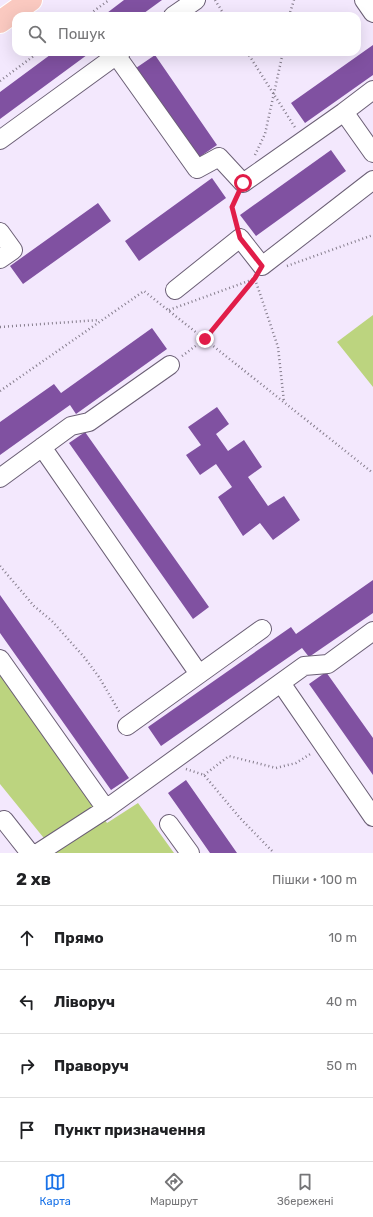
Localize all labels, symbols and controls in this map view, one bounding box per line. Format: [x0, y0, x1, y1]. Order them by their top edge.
search box [12, 12, 361, 56]
icon: search [26, 23, 48, 45]
text: Пошук [58, 25, 105, 43]
route start [234, 174, 252, 192]
route end [196, 330, 214, 348]
text: 2 хв [16, 869, 51, 889]
text: Пішки · 100 m [272, 872, 357, 887]
icon: ahead [16, 927, 38, 949]
text: Прямо [54, 929, 104, 947]
text: 10 m [328, 930, 357, 945]
icon: left [16, 991, 38, 1013]
text: Ліворуч [54, 993, 115, 1011]
text: 40 m [326, 994, 357, 1009]
icon: right [16, 1055, 38, 1077]
text: Праворуч [54, 1057, 129, 1075]
text: 50 m [326, 1058, 357, 1073]
icon: arrive [16, 1119, 38, 1141]
text: Пункт призначення [54, 1121, 206, 1139]
tab: Карта [40, 1171, 71, 1208]
tab: Маршрут [150, 1171, 198, 1208]
tab: Збережені [277, 1171, 333, 1208]

